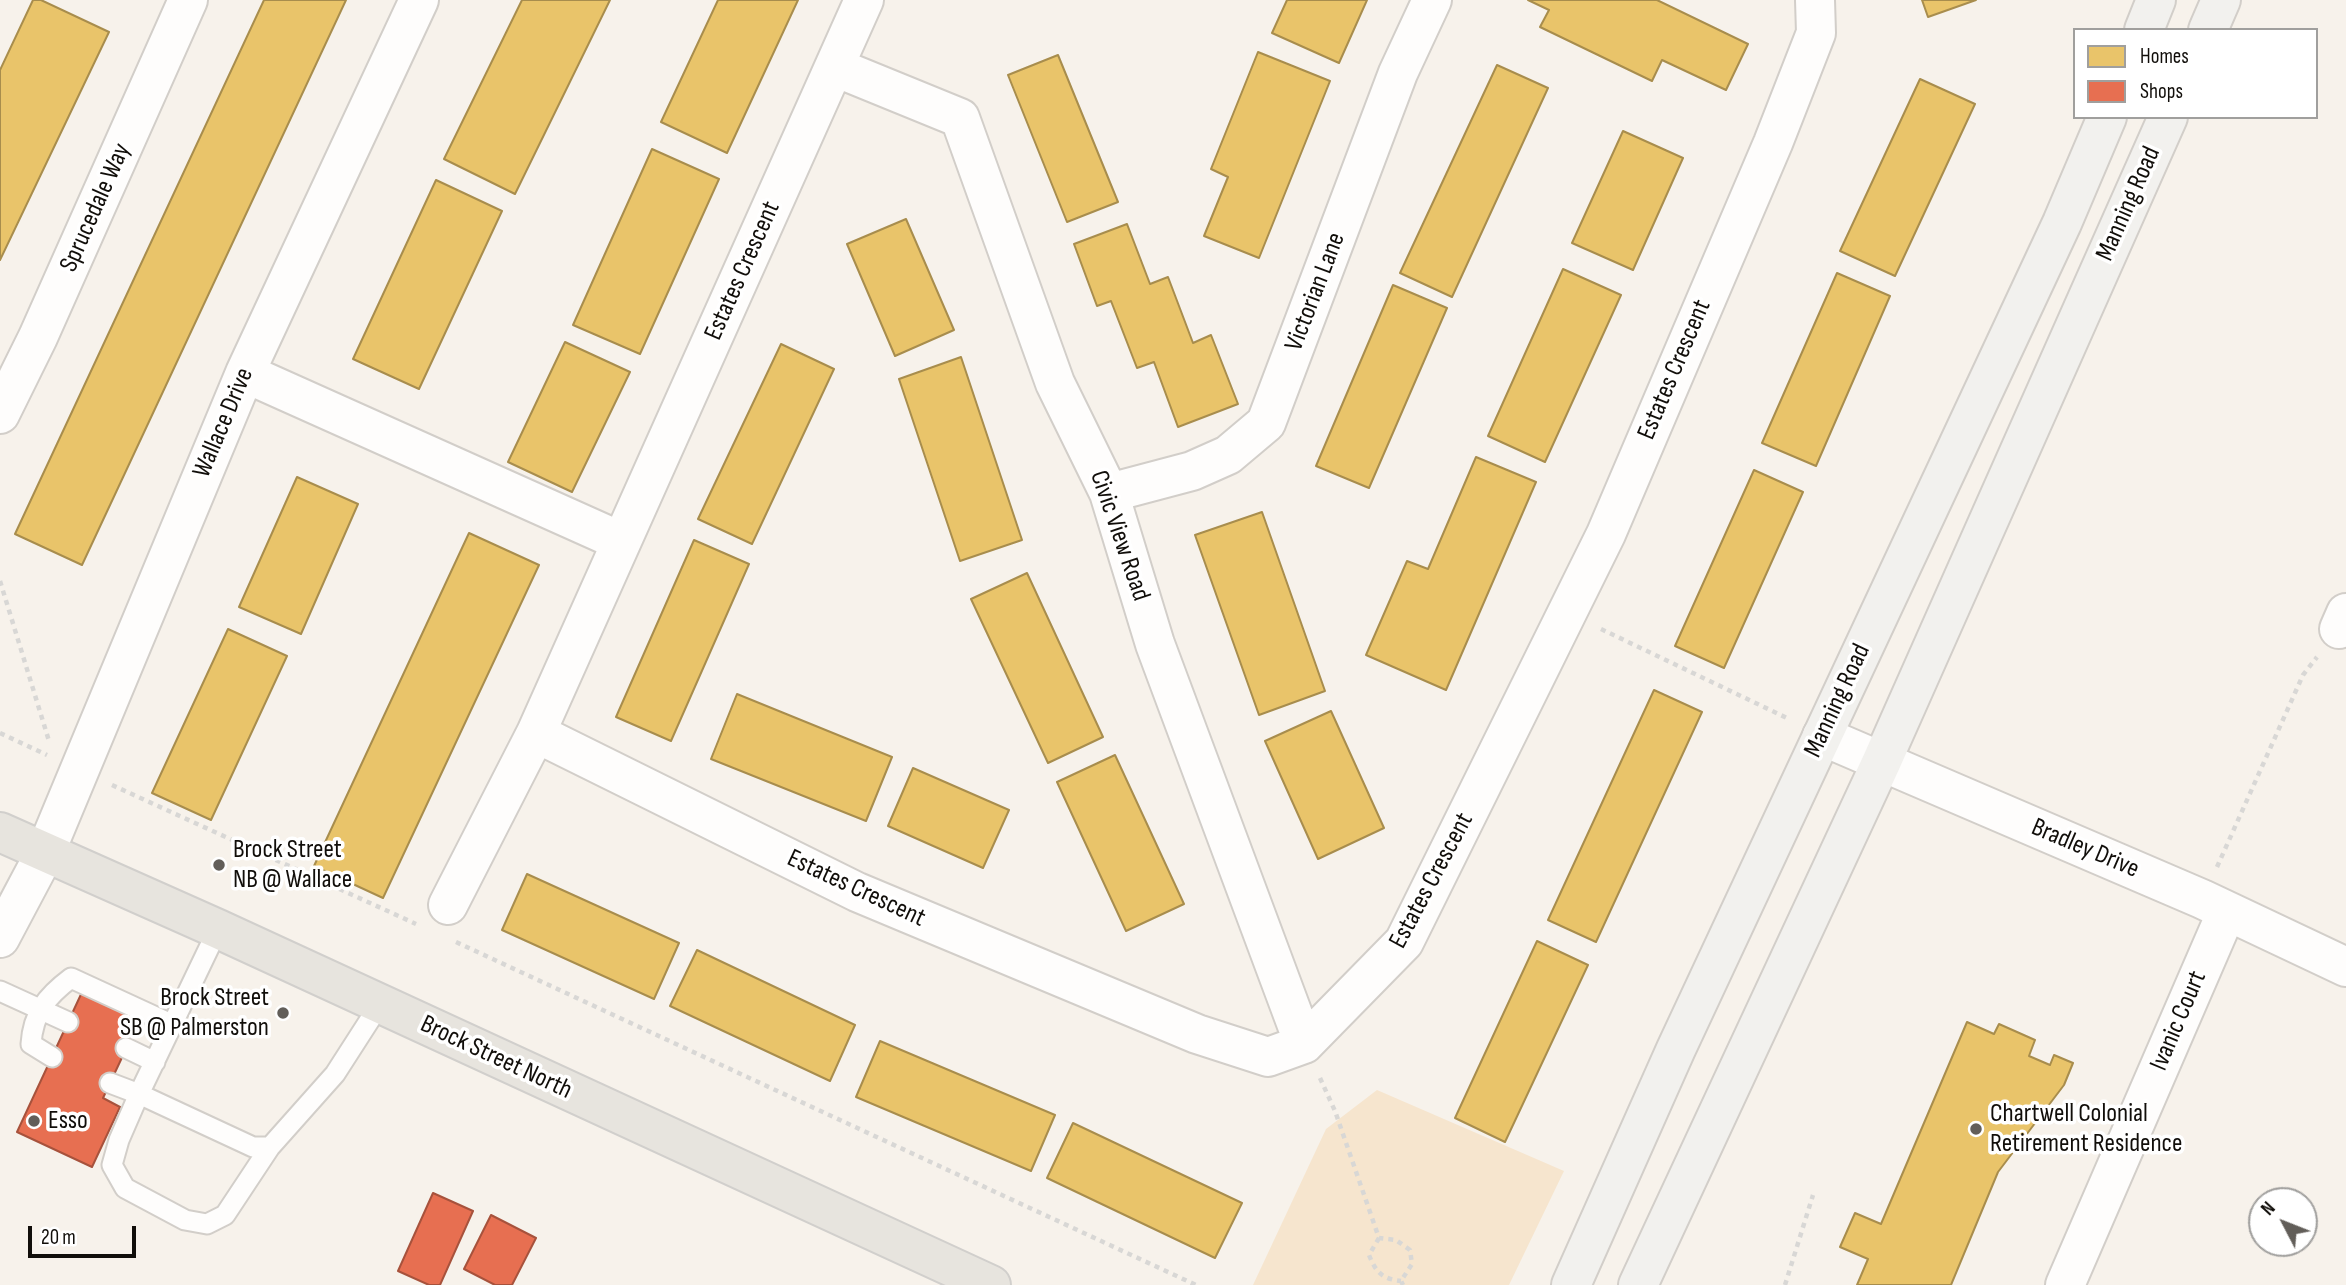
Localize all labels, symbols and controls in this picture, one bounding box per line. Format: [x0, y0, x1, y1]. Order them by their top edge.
legend [2073, 28, 2318, 119]
text: Homes [2140, 44, 2189, 69]
text: Shops [2140, 79, 2183, 104]
street label: Sprucedale Way [54, 139, 138, 277]
street label: Manning Road [2090, 142, 2168, 266]
street label: Estates Crescent [698, 197, 788, 345]
street label: Victorian Lane [1279, 228, 1353, 356]
street label: Estates Crescent [1632, 295, 1718, 445]
street label: Wallace Drive [187, 363, 261, 483]
street label: Civic View Road [1082, 467, 1156, 605]
street label: Manning Road [1798, 639, 1878, 763]
street label: Estates Crescent [1383, 808, 1481, 954]
street label: Bradley Drive [2026, 812, 2144, 886]
place label: Brock Street NB @ Wallace [233, 834, 352, 896]
street label: Estates Crescent [782, 843, 930, 935]
marker: Brock Street NB @ Wallace [211, 857, 227, 873]
street label: Ivanic Court [2144, 966, 2214, 1076]
place label: Brock Street SB @ Palmerston [120, 982, 269, 1044]
marker: Brock Street SB @ Palmerston [275, 1005, 291, 1021]
street label: Brock Street North [415, 1009, 577, 1107]
place label: Chartwell Colonial Retirement Residence [1990, 1098, 2182, 1160]
place label: Esso [48, 1105, 88, 1137]
marker: Esso [26, 1113, 42, 1129]
marker: Chartwell Colonial Retirement Residence [1968, 1121, 1984, 1137]
north arrow [2248, 1187, 2318, 1257]
text: N [2257, 1197, 2280, 1220]
scale bar [32, 1212, 140, 1256]
text: 20 m [41, 1225, 76, 1250]

